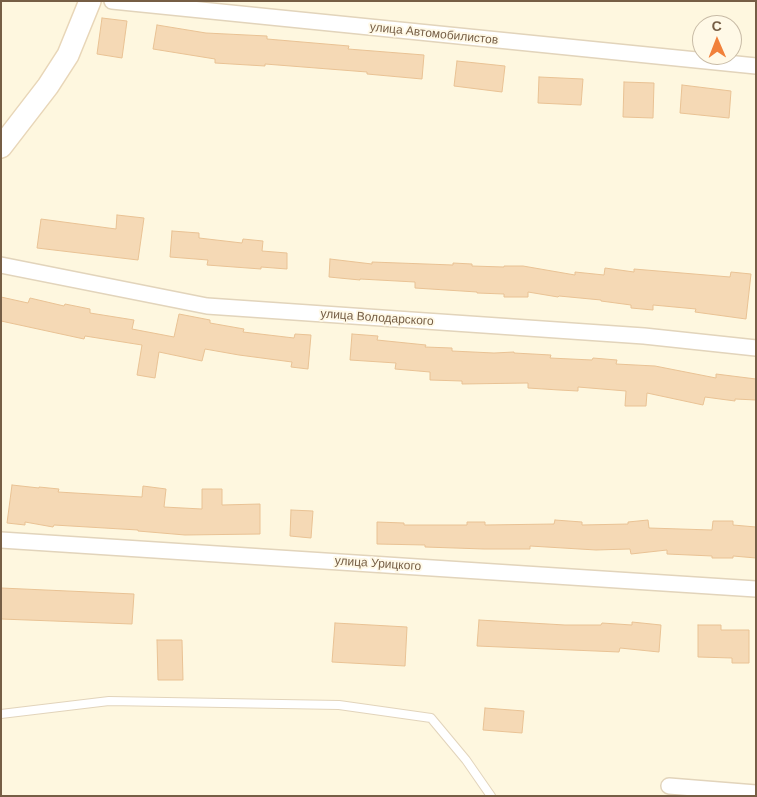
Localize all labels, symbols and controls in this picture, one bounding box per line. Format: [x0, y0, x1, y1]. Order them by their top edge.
north arrow [692, 15, 742, 65]
text: С [712, 18, 722, 34]
street label: улица Автомобилистов [369, 20, 499, 48]
street label: улица Володарского [320, 307, 434, 329]
street label: улица Урицкого [334, 554, 422, 574]

